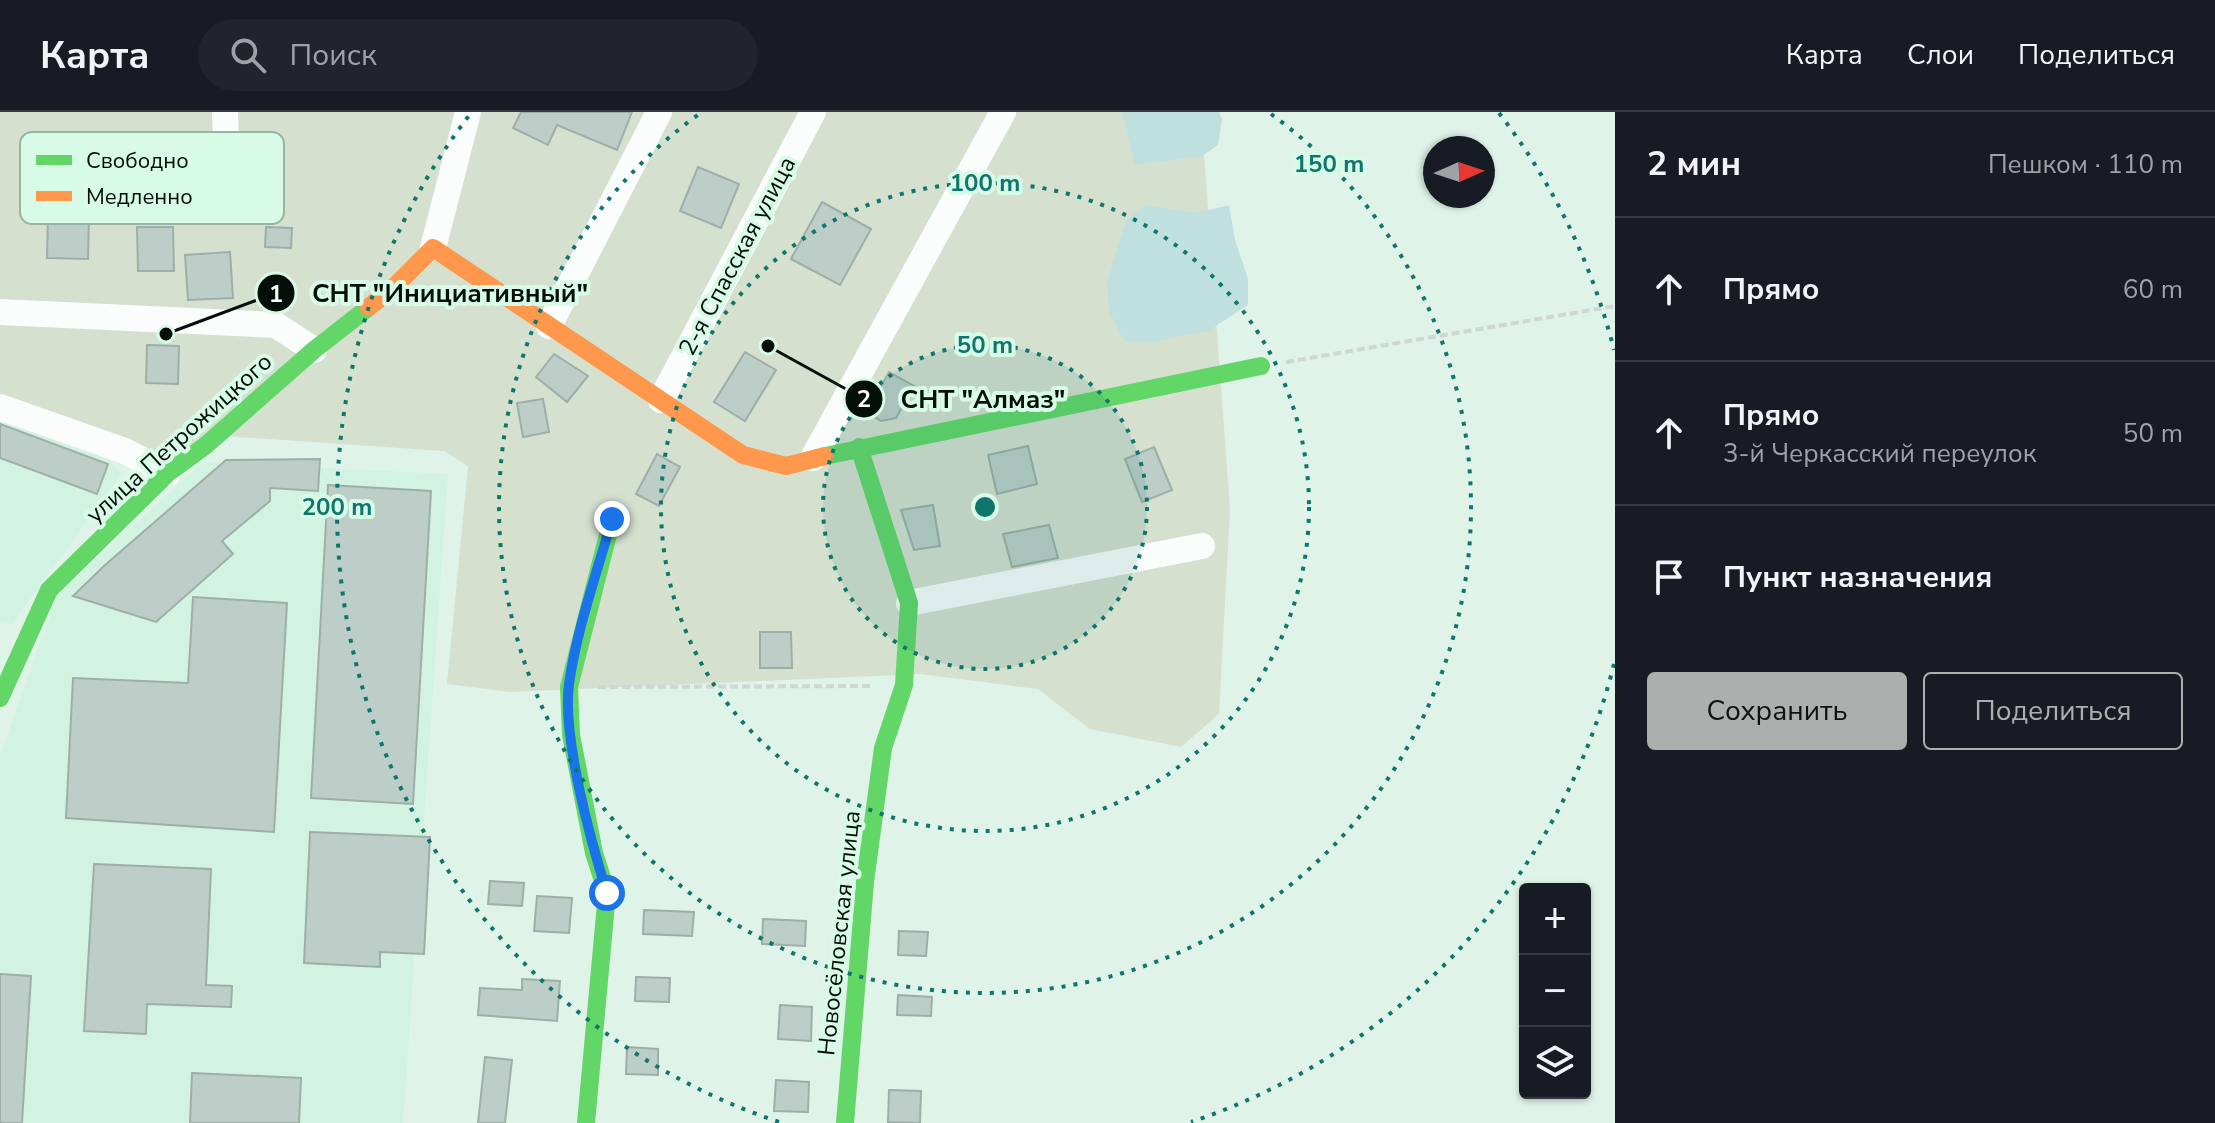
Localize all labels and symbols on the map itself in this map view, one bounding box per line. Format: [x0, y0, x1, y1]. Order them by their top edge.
legend [20, 132, 284, 224]
north arrow [1423, 136, 1495, 208]
text: Свободно [86, 146, 189, 176]
text: 150 m [1294, 148, 1364, 180]
street label: 2-я Спасская улица [671, 151, 803, 361]
text: 100 m [950, 167, 1020, 199]
text: Медленно [86, 182, 193, 212]
callout: СНТ "Инициативный" [256, 268, 604, 318]
text: СНТ "Инициативный" [312, 276, 588, 311]
text: 1 [269, 278, 283, 310]
text: 50 m [957, 329, 1013, 361]
street label: улица Петрожицкого [79, 346, 279, 530]
callout: СНТ "Алмаз" [844, 374, 1081, 424]
text: СНТ "Алмаз" [901, 382, 1065, 417]
text: 2 [857, 383, 871, 415]
text: 200 m [302, 491, 372, 523]
centre of rings [971, 493, 999, 521]
route end [594, 501, 630, 537]
street label: Новосёловская улица [810, 809, 868, 1057]
route start [589, 875, 625, 911]

